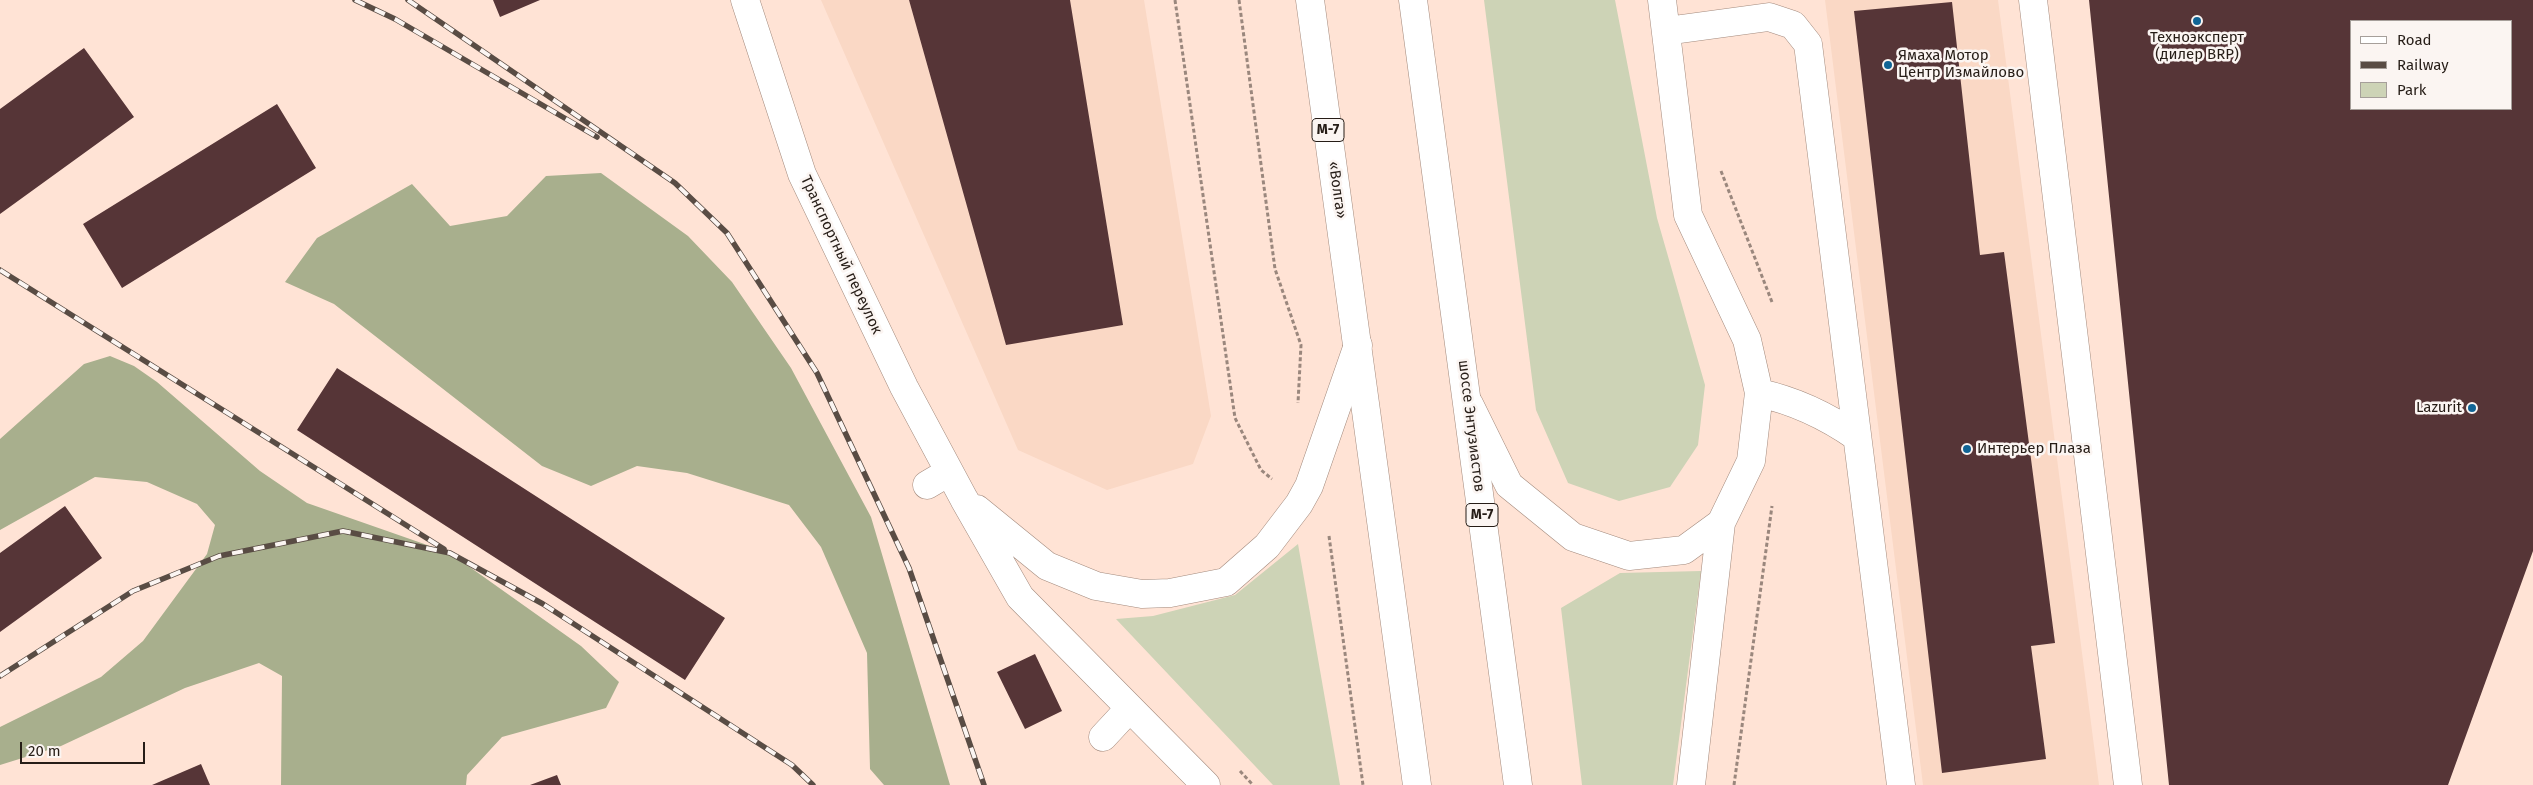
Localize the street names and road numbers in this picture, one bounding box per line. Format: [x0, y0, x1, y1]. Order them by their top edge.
road number: М-7 [1312, 118, 1344, 142]
street label: «Волга» [1324, 160, 1350, 220]
street label: Транспортный переулок [796, 173, 886, 337]
street label: шоссе Энтузиастов [1454, 359, 1488, 493]
road number: М-7 [1466, 504, 1498, 526]

